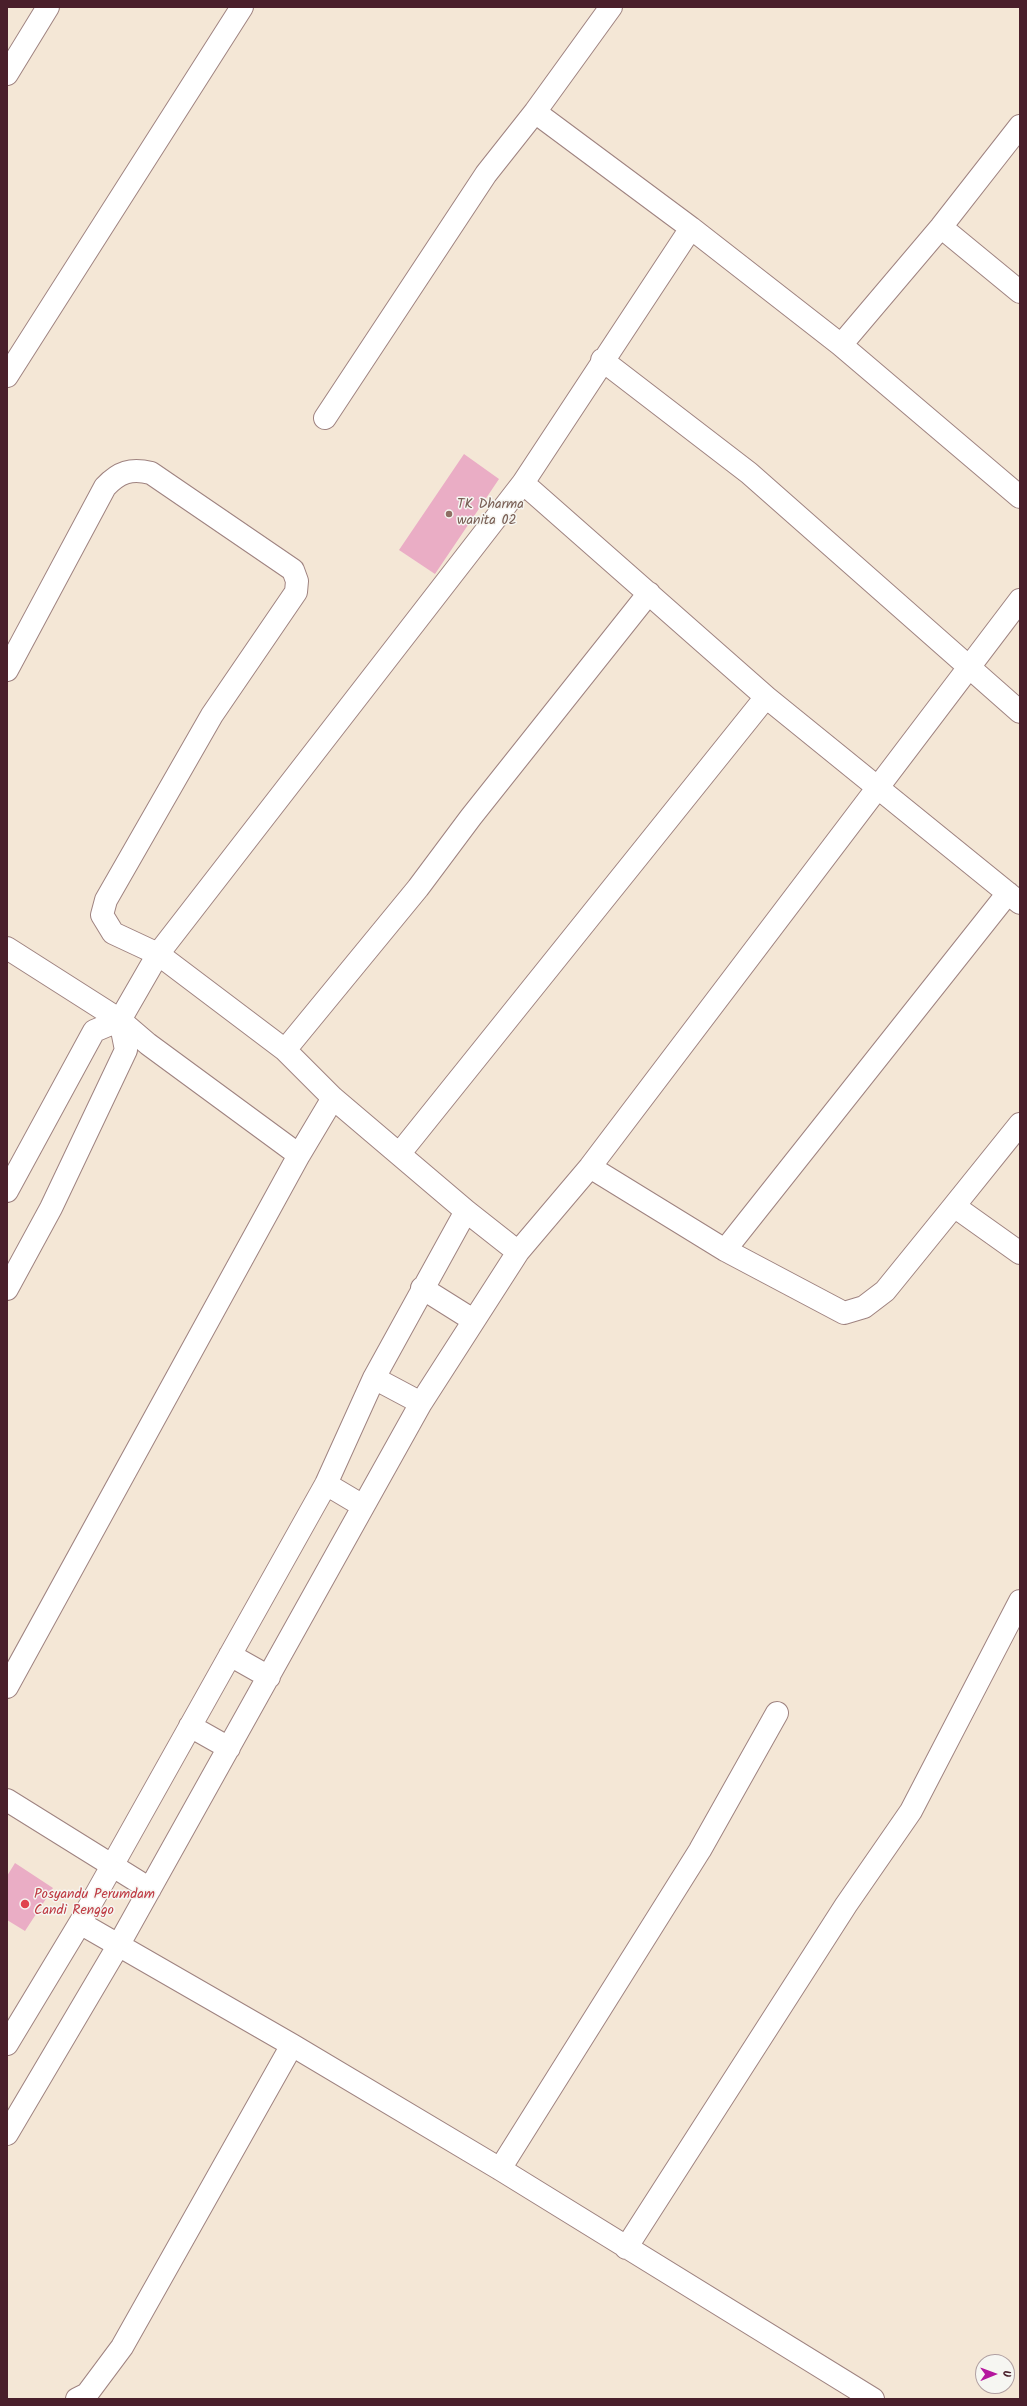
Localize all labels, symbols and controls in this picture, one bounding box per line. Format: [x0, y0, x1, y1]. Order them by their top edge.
place label: TK Dharma wanita 02 [457, 498, 524, 530]
marker: TK Dharma wanita 02 [444, 509, 454, 519]
place label: Posyandu Perumdam Candi Renggo [34, 1888, 155, 1920]
marker: Posyandu Perumdam Candi Renggo [19, 1898, 31, 1910]
north arrow [975, 2354, 1015, 2394]
text: U [997, 2370, 1015, 2377]

